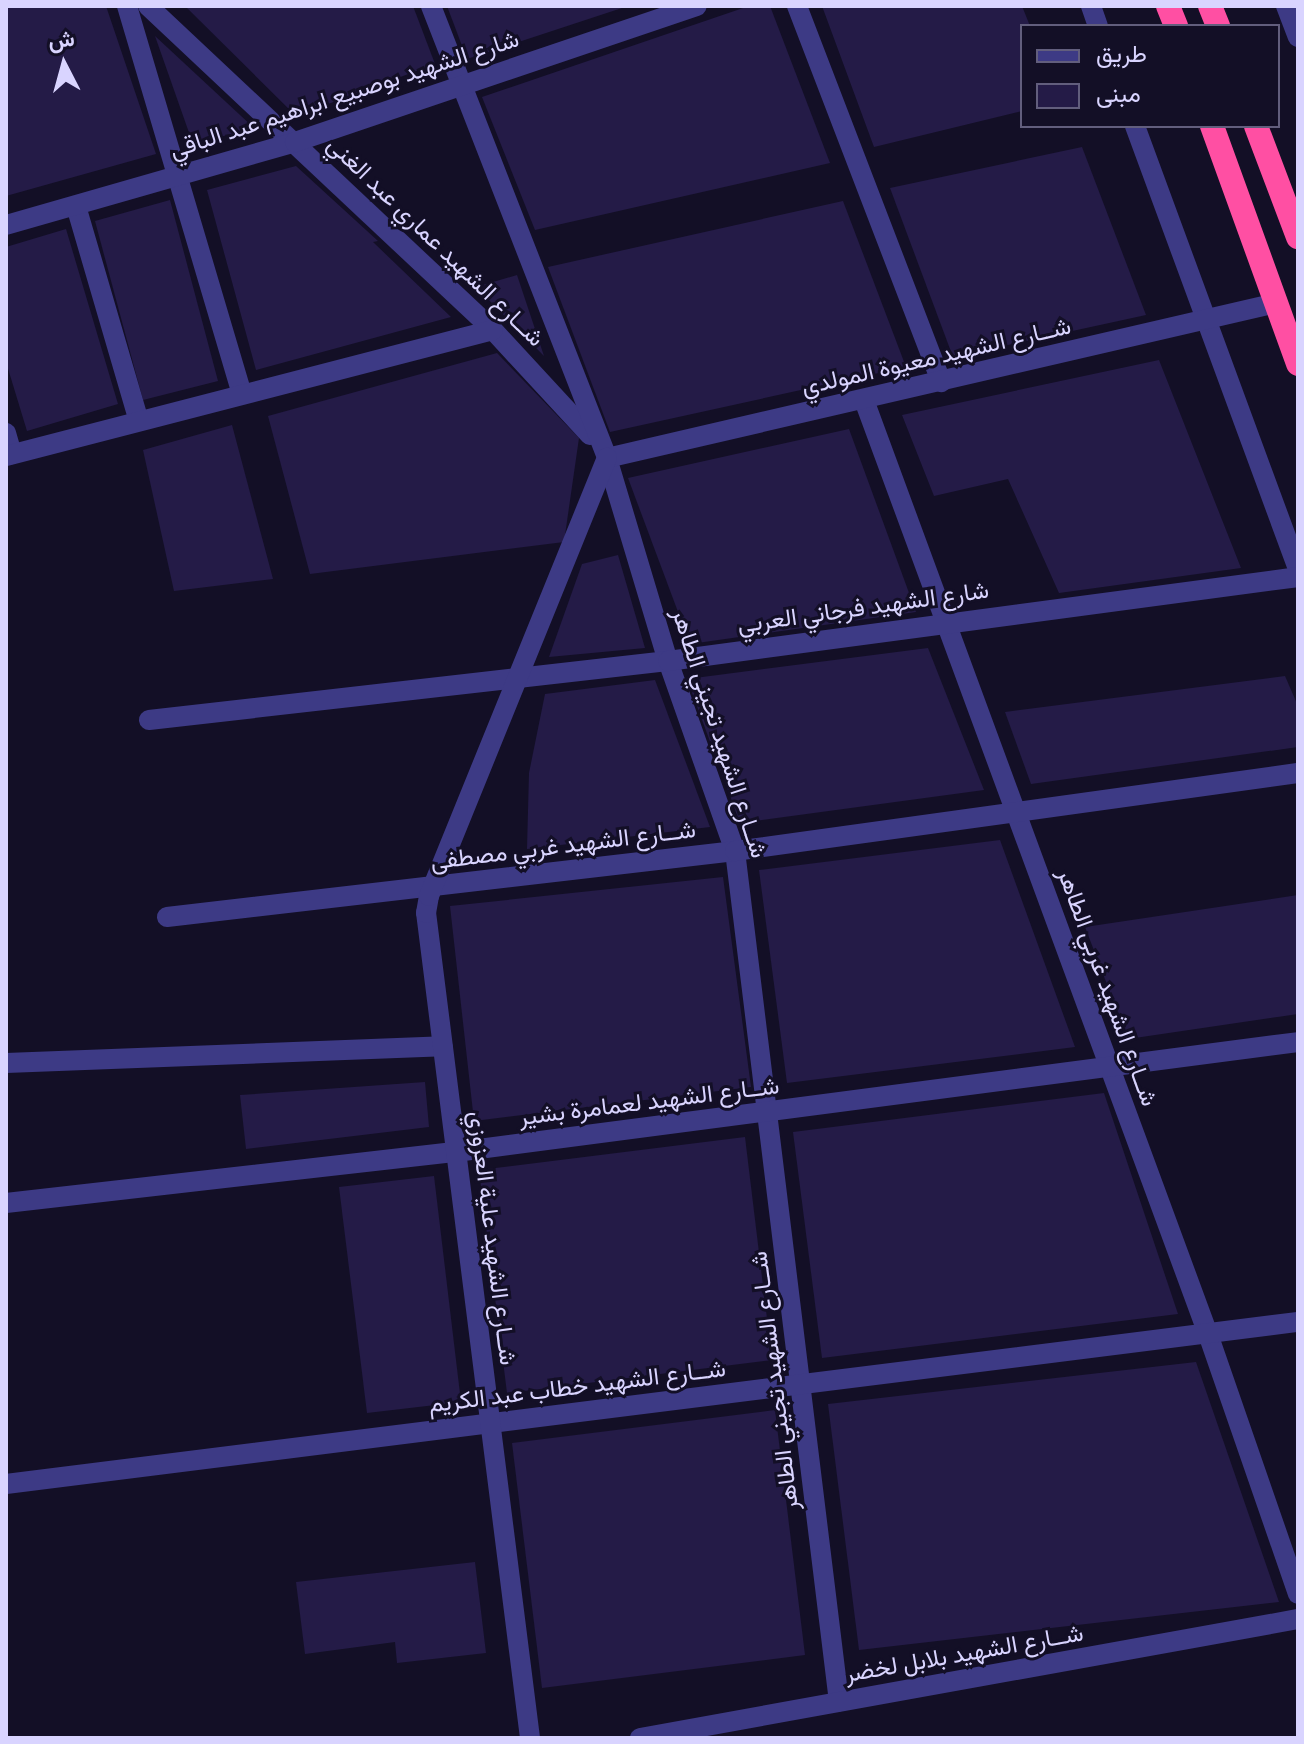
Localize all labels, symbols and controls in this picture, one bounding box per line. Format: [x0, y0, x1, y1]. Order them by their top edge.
north arrow [24, 24, 104, 104]
street label: شارع الشهيد بوصبيع ابراهيم عبد الباقي [166, 24, 522, 164]
legend [1020, 24, 1280, 128]
text: ش [47, 25, 76, 54]
text: طريق [1096, 39, 1147, 68]
text: مبنى [1096, 79, 1141, 108]
street label: شــارع الشهيد عماري عبد الغني [322, 130, 550, 352]
street label: شــارع الشهيد معيوة المولدي [798, 311, 1074, 401]
street label: شارع الشهيد فرجاني العربي [735, 575, 991, 639]
street label: شــارع الشهيد تجيني الطاهر [666, 605, 774, 861]
street label: شــارع الشهيد غربي مصطفى [429, 814, 697, 876]
street label: شــارع الشهيد غربي الطاهر [1052, 864, 1164, 1110]
street label: شــارع الشهيد لعمامرة بشير [517, 1071, 781, 1131]
street label: شــارع الشهيد علية العزوزي [463, 1109, 523, 1367]
street label: شــارع الشهيد تجيني الطاهر [744, 1250, 804, 1512]
street label: شــارع الشهيد خطاب عبد الكريم [427, 1353, 727, 1419]
street label: شــارع الشهيد بلابل لخضر [842, 1618, 1086, 1688]

